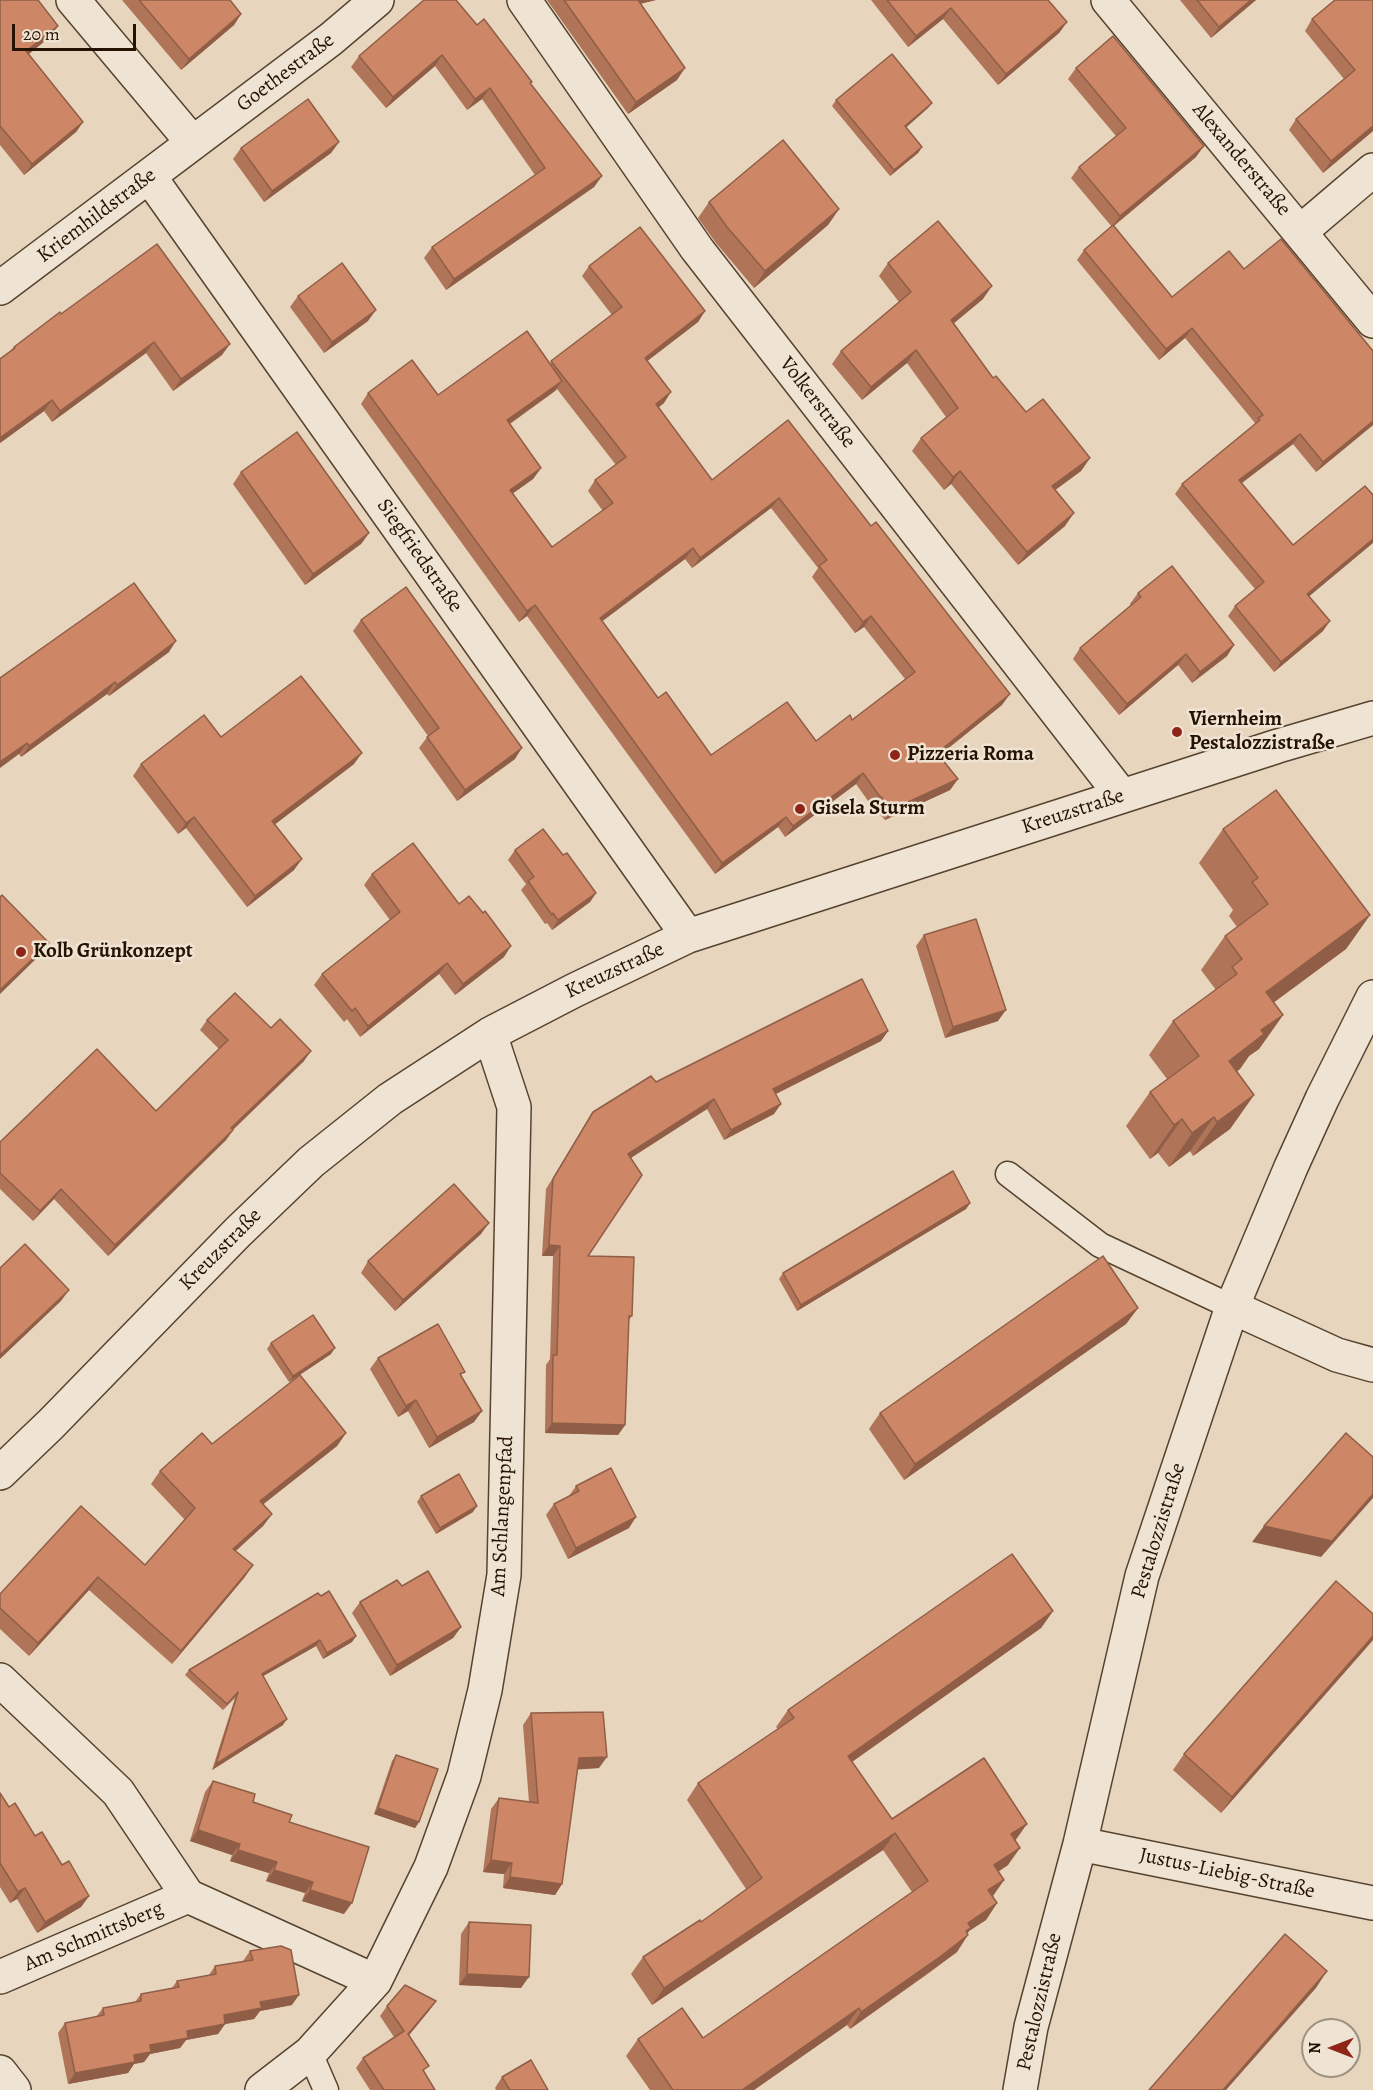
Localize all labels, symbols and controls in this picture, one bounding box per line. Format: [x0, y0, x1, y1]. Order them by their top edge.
scale bar [15, 12, 140, 50]
text: 20 m [23, 22, 60, 46]
street label: Goethestraße [232, 28, 340, 118]
street label: Alexanderstraße [1186, 98, 1296, 222]
street label: Kriemhildstraße [33, 163, 161, 269]
street label: Volkerstraße [773, 352, 861, 454]
street label: Siegfriedstraße [371, 494, 467, 618]
place label: Viernheim Pestalozzistraße [1189, 707, 1335, 757]
marker: Viernheim Pestalozzistraße [1170, 725, 1184, 739]
place label: Pizzeria Roma [907, 742, 1034, 768]
marker: Pizzeria Roma [888, 748, 902, 762]
street label: Kreuzstraße [1019, 784, 1127, 840]
place label: Gisela Sturm [812, 796, 925, 822]
marker: Gisela Sturm [793, 802, 807, 816]
street label: Kreuzstraße [562, 937, 668, 1005]
place label: Kolb Grünkonzept [33, 939, 193, 965]
marker: Kolb Grünkonzept [14, 945, 28, 959]
street label: Kreuzstraße [175, 1204, 267, 1296]
street label: Am Schlangenpfad [486, 1435, 520, 1597]
street label: Pestalozzistraße [1126, 1460, 1192, 1602]
street label: Justus-Liebig-Straße [1137, 1843, 1317, 1905]
street label: Am Schmittsberg [21, 1896, 167, 1978]
street label: Pestalozzistraße [1012, 1931, 1068, 2073]
north arrow [1301, 2018, 1361, 2078]
text: N [1304, 2042, 1326, 2054]

